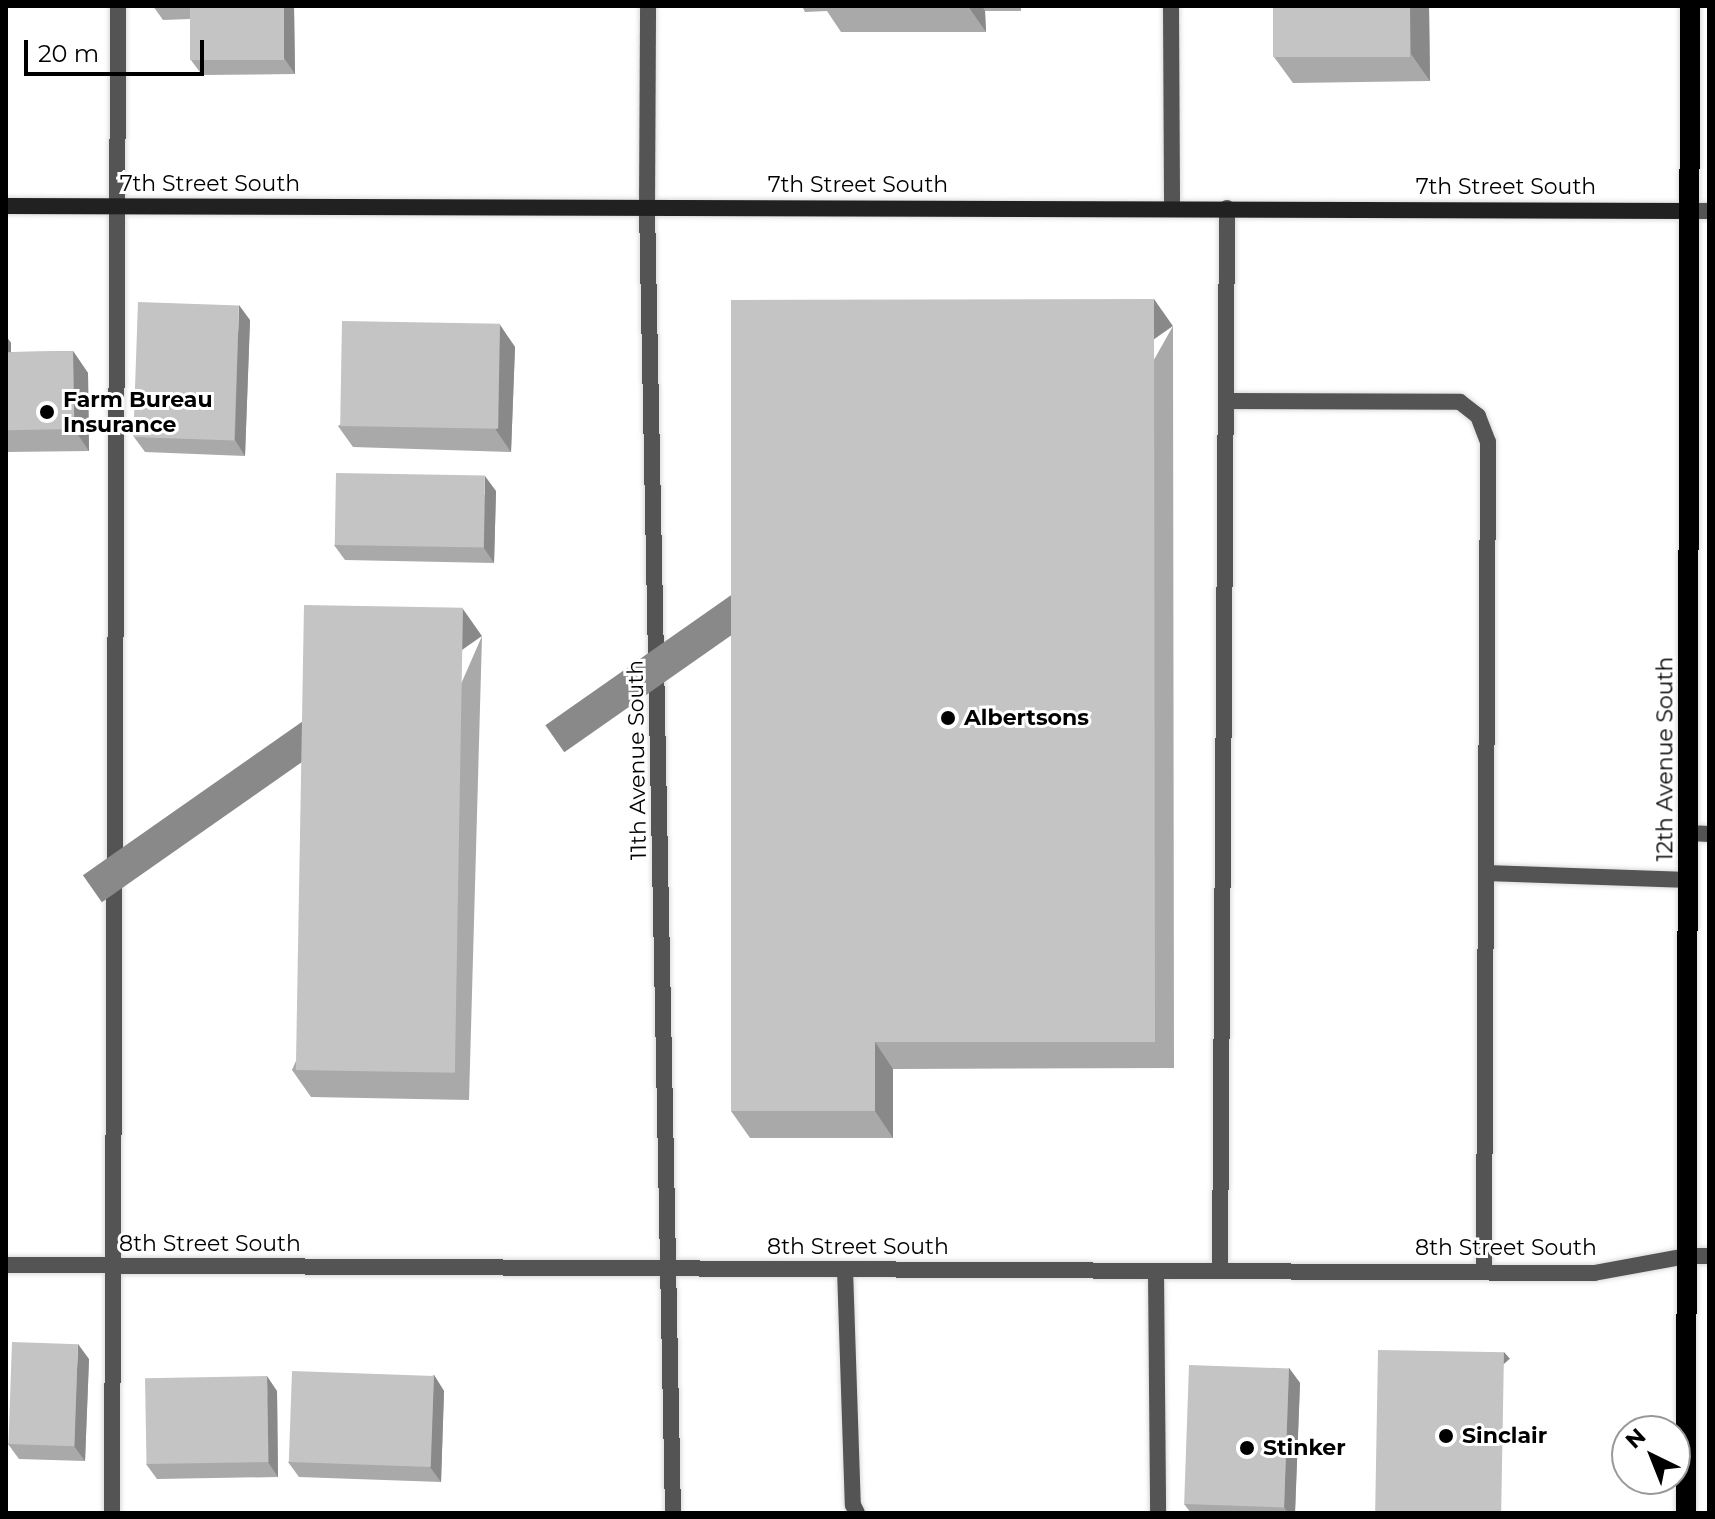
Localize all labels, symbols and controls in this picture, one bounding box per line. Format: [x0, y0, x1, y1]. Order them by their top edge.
scale bar [28, 24, 208, 74]
text: 20 m [38, 39, 99, 68]
street label: 7th Street South [120, 171, 300, 197]
street label: 7th Street South [768, 172, 948, 198]
street label: 7th Street South [1416, 174, 1596, 200]
place label: Farm Bureau Insurance [63, 386, 212, 438]
marker: Farm Bureau Insurance [38, 403, 56, 421]
street label: 12th Avenue South [1652, 657, 1678, 861]
street label: 11th Avenue South [622, 660, 652, 860]
place label: Albertsons [964, 705, 1089, 731]
marker: Albertsons [939, 709, 957, 727]
street label: 8th Street South [119, 1231, 301, 1257]
street label: 8th Street South [767, 1234, 949, 1260]
street label: 8th Street South [1415, 1235, 1597, 1261]
north arrow [1611, 1415, 1691, 1495]
place label: Sinclair [1462, 1423, 1547, 1449]
text: N [1620, 1423, 1651, 1454]
marker: Sinclair [1437, 1427, 1455, 1445]
place label: Stinker [1263, 1435, 1346, 1461]
marker: Stinker [1238, 1439, 1256, 1457]

